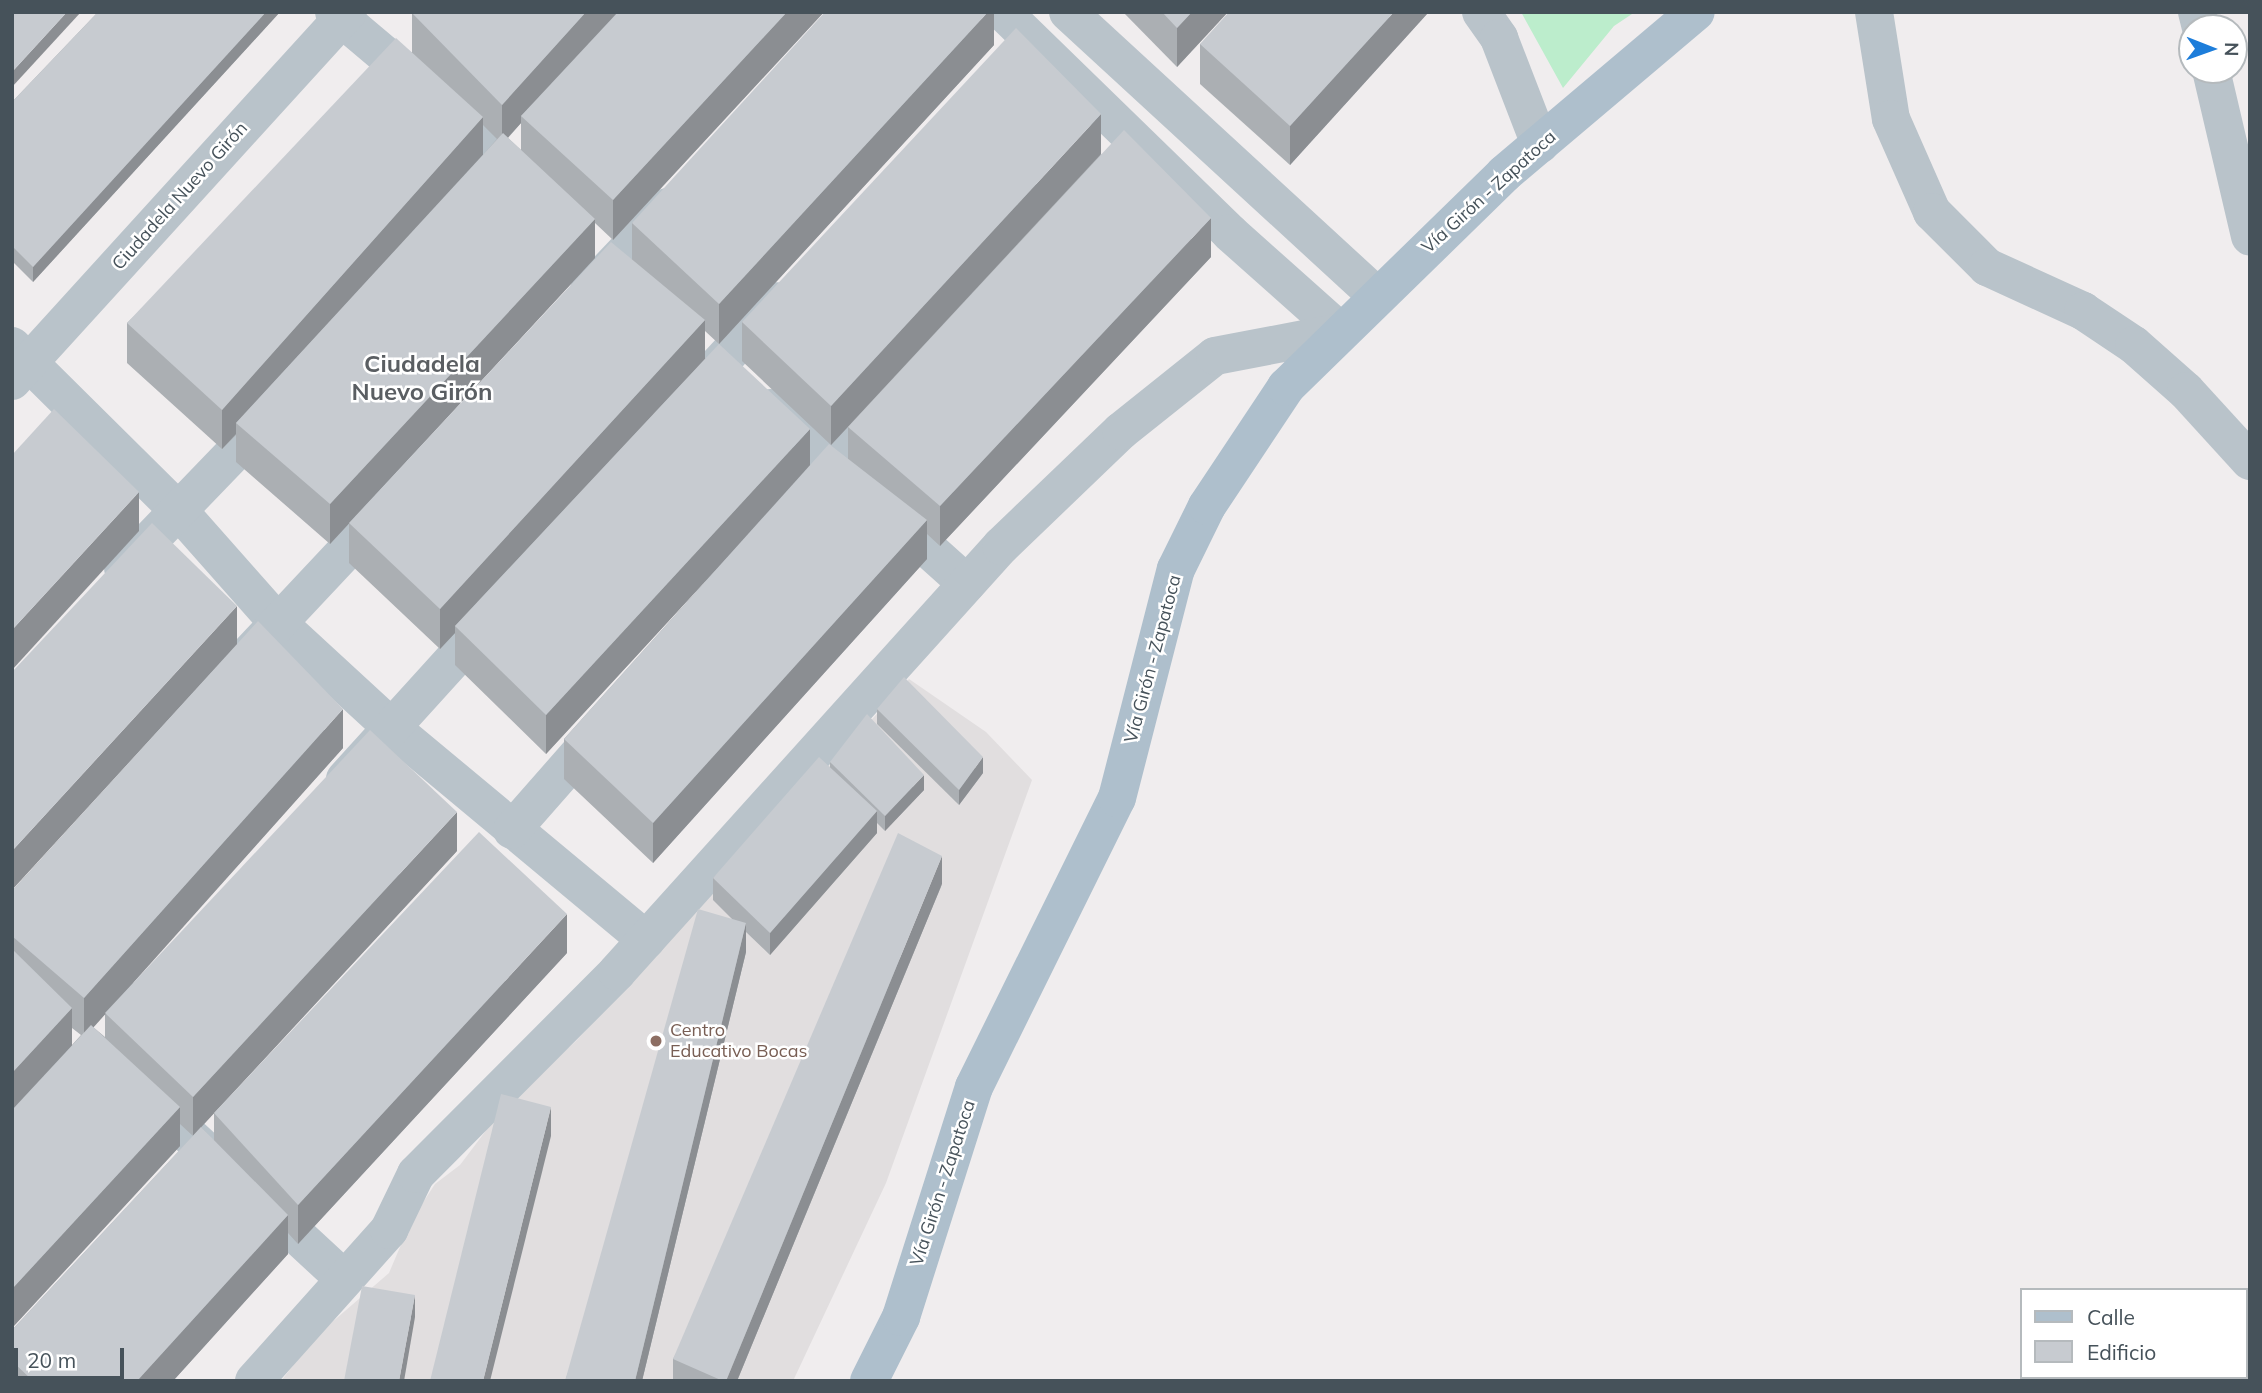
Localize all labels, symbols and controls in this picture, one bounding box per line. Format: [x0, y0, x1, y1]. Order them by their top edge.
north arrow [2178, 14, 2248, 84]
text: N [2220, 42, 2244, 57]
street label: Ciudadela Nuevo Girón [108, 118, 252, 274]
street label: Vía Girón - Zapatoca [1417, 126, 1561, 258]
district label: Ciudadela Nuevo Girón [352, 350, 492, 406]
street label: Vía Girón - Zapatoca [1120, 573, 1186, 745]
place label: Centro Educativo Bocas [670, 1020, 807, 1062]
marker: Centro Educativo Bocas [648, 1033, 664, 1049]
street label: Vía Girón - Zapatoca [906, 1097, 980, 1269]
legend [2021, 1288, 2248, 1379]
text: Calle [2087, 1304, 2135, 1330]
scale bar [18, 1334, 128, 1378]
text: Edificio [2087, 1339, 2156, 1365]
text: 20 m [27, 1347, 76, 1373]

